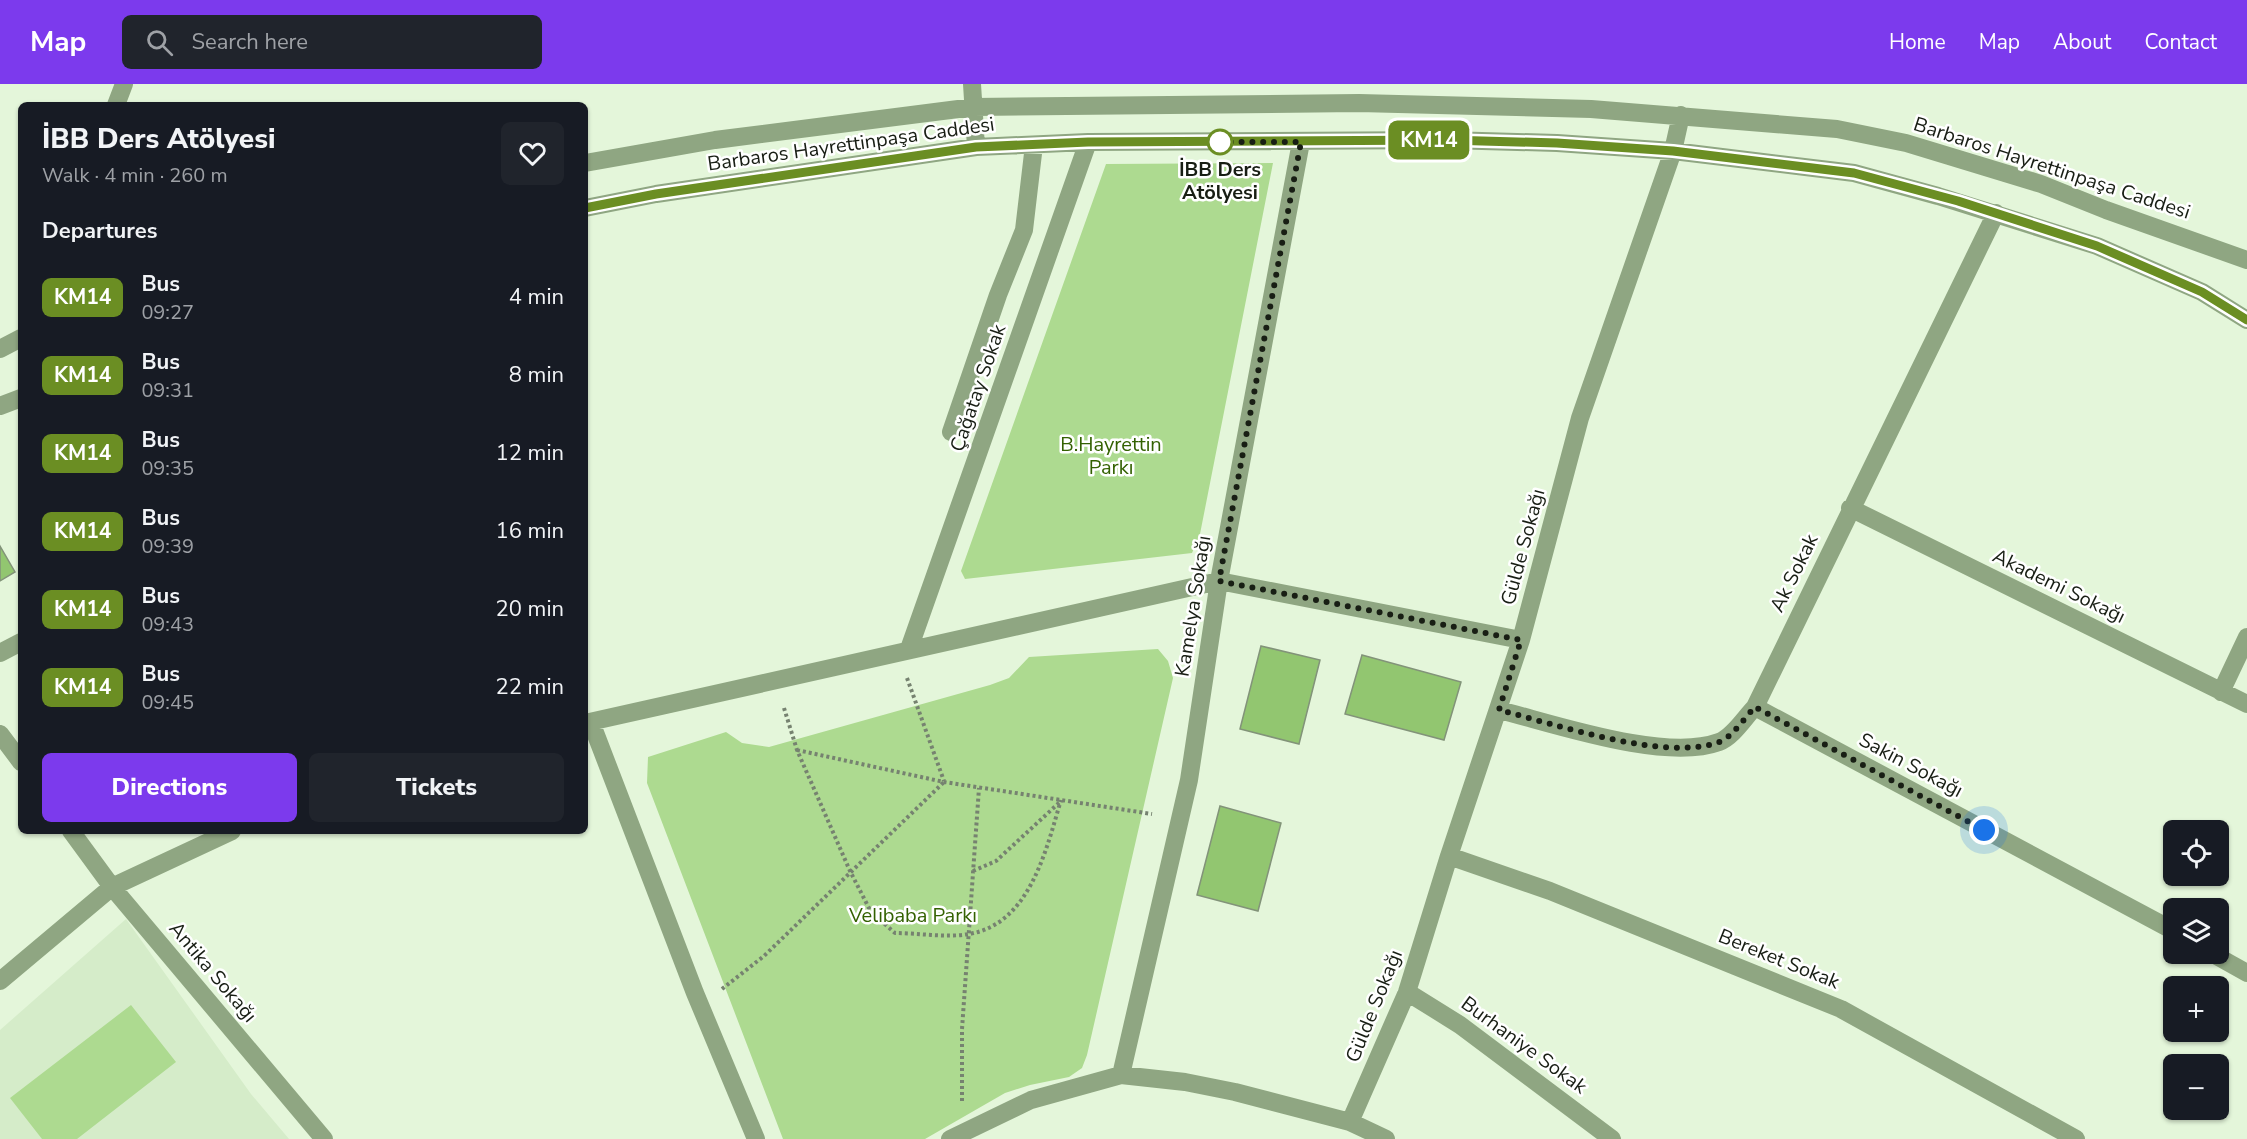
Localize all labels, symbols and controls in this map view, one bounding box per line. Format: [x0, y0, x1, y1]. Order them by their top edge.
search box [122, 15, 542, 69]
text: Map [30, 23, 86, 61]
icon: search [143, 26, 176, 59]
text: Search here [191, 27, 308, 57]
text: Home [1889, 28, 1946, 56]
text: Map [1979, 28, 2020, 56]
text: About [2053, 28, 2111, 56]
text: Contact [2144, 28, 2217, 56]
street label: Barbaros Hayrettinpaşa Caddesi [706, 110, 996, 178]
street label: Barbaros Hayrettinpaşa Caddesi [1910, 110, 2194, 226]
text: İBB Ders Atölyesi [42, 120, 275, 158]
line badge: KM14 [1387, 120, 1471, 160]
button: heart [501, 122, 564, 185]
text: KM14 [1400, 126, 1458, 154]
marker: İBB Ders Atölyesi [1207, 129, 1233, 155]
place label: İBB Ders Atölyesi [1179, 156, 1261, 206]
text: Walk · 4 min · 260 m [42, 162, 228, 189]
text: Departures [42, 216, 157, 246]
text: Bus [141, 269, 180, 299]
text: 4 min [509, 282, 564, 312]
text: KM14 [54, 283, 111, 311]
text: 09:27 [141, 299, 194, 326]
street label: Çağatay Sokak [944, 320, 1013, 455]
text: Bus [141, 347, 180, 377]
text: 8 min [509, 360, 564, 390]
text: KM14 [54, 361, 111, 389]
text: 09:31 [141, 377, 194, 404]
text: Bus [141, 425, 180, 455]
park label: B.Hayrettin Parkı [1060, 431, 1162, 481]
text: 12 min [496, 438, 564, 468]
text: KM14 [54, 439, 111, 467]
text: 09:35 [141, 455, 194, 482]
street label: Gülde Sokağı [1495, 486, 1551, 608]
text: Bus [141, 503, 180, 533]
text: 16 min [496, 516, 564, 546]
text: KM14 [54, 517, 111, 545]
street label: Ak Sokak [1764, 529, 1825, 617]
text: 09:39 [141, 533, 194, 560]
street label: Kamelya Sokağı [1169, 533, 1217, 679]
street label: Akademi Sokağı [1988, 542, 2130, 630]
text: Bus [141, 581, 180, 611]
text: 20 min [496, 594, 564, 624]
text: KM14 [54, 595, 111, 623]
text: 09:43 [141, 611, 194, 638]
text: Bus [141, 659, 180, 689]
text: 22 min [496, 672, 564, 702]
text: KM14 [54, 673, 111, 701]
text: 09:45 [141, 689, 194, 716]
street label: Sakin Sokağı [1854, 726, 1968, 804]
button: Directions [42, 753, 297, 822]
button: Tickets [309, 753, 564, 822]
your location [1969, 815, 1999, 845]
map controls [2163, 820, 2229, 1120]
button: locate [2163, 820, 2229, 886]
button: layers [2163, 898, 2229, 964]
park label: Velibaba Parkı [848, 902, 977, 929]
street label: Antika Sokağı [163, 916, 263, 1028]
street label: Bereket Sokak [1714, 922, 1844, 996]
street label: Gülde Sokağı [1339, 946, 1409, 1066]
button: + [2163, 976, 2229, 1042]
street label: Burhaniye Sokak [1456, 990, 1593, 1101]
button: − [2163, 1054, 2229, 1120]

